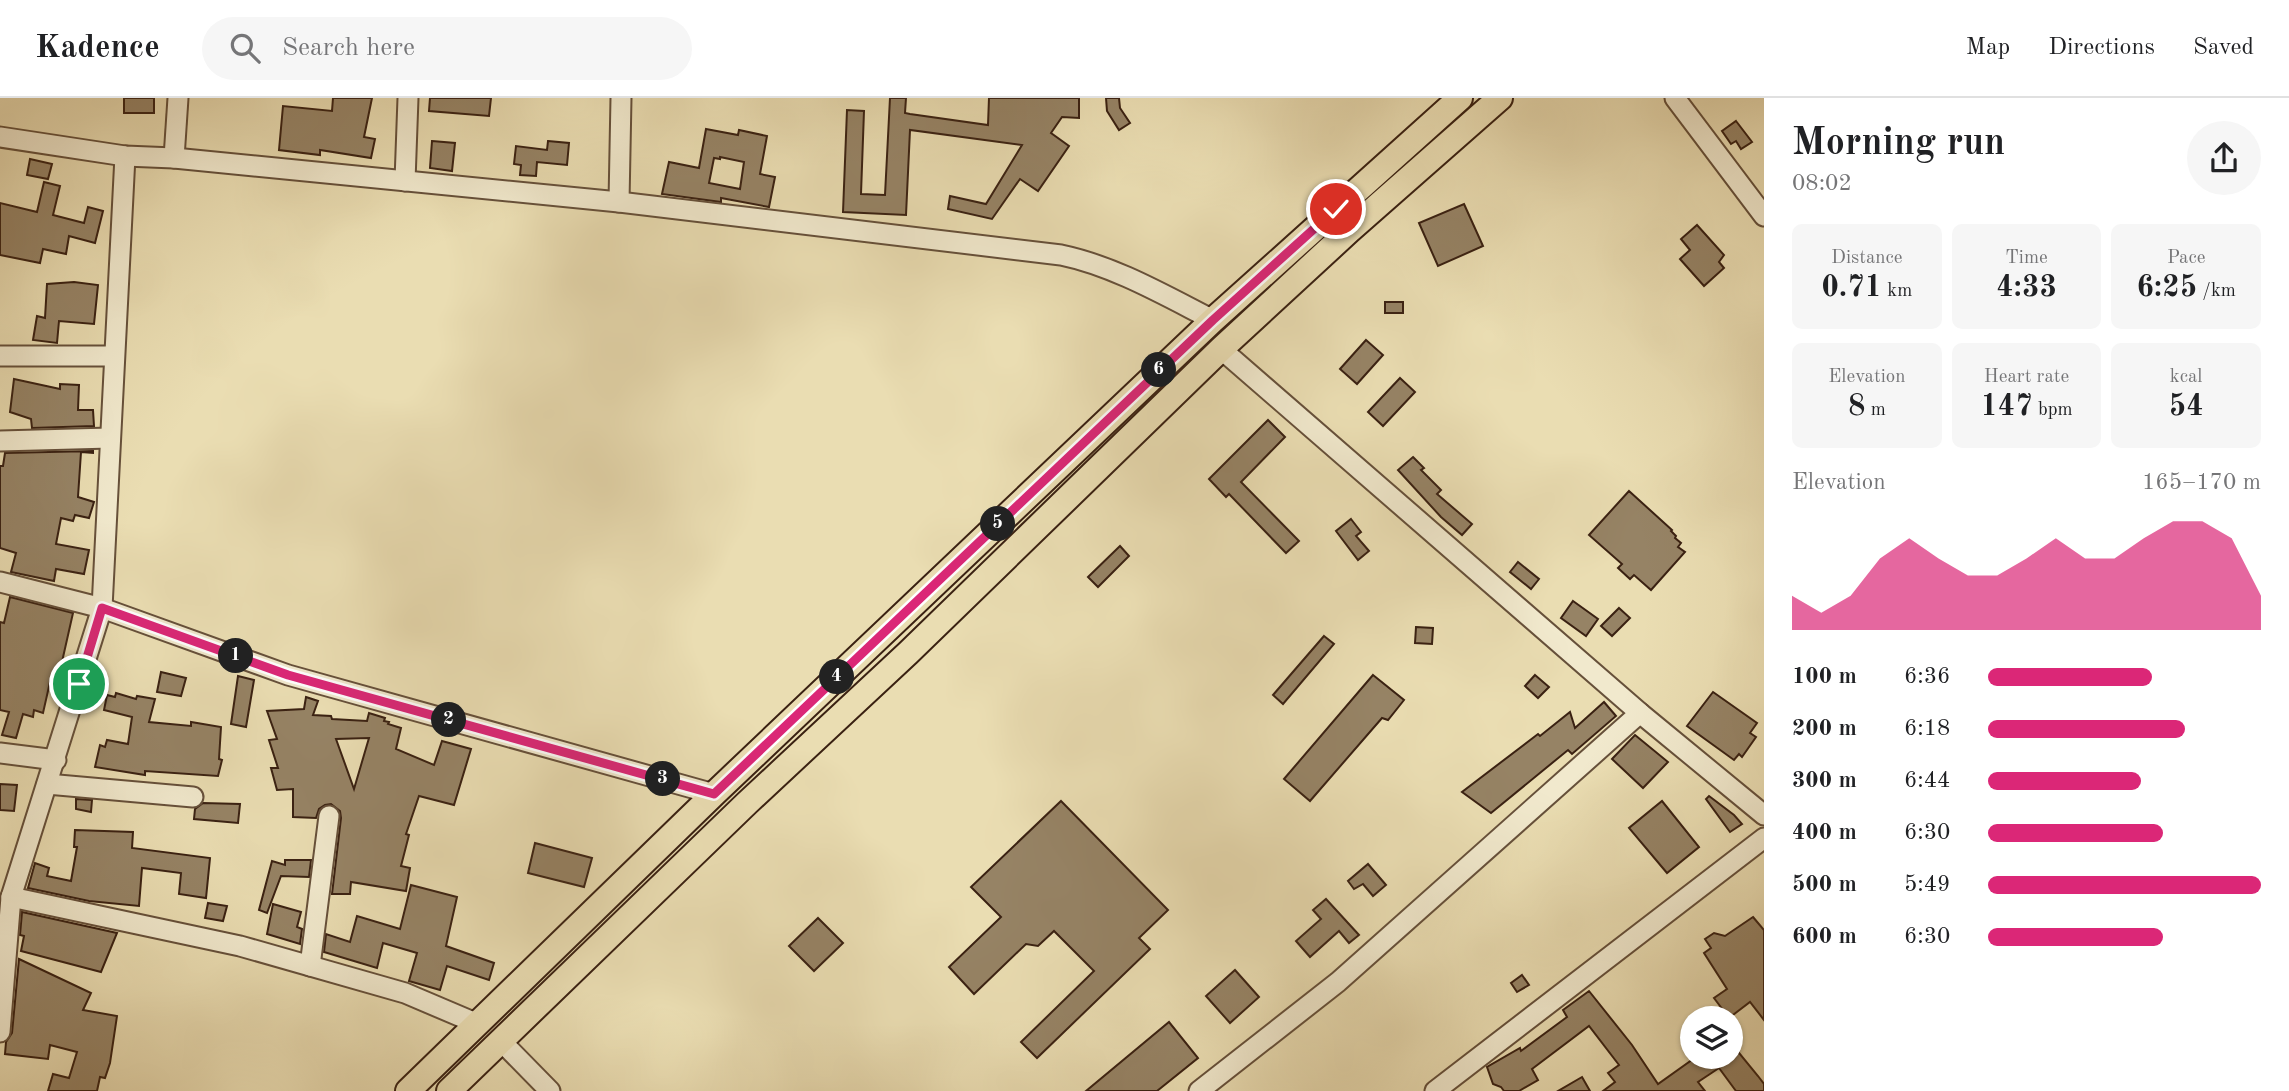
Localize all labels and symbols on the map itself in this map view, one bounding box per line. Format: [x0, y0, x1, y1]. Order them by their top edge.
pin [1306, 179, 1366, 239]
pin: 6 [1142, 352, 1176, 388]
pin: 5 [981, 506, 1016, 542]
pin: 1 [218, 638, 254, 674]
pin [49, 654, 109, 714]
pin: 4 [820, 660, 854, 694]
pin: 2 [432, 702, 466, 738]
pin: 3 [646, 762, 680, 796]

